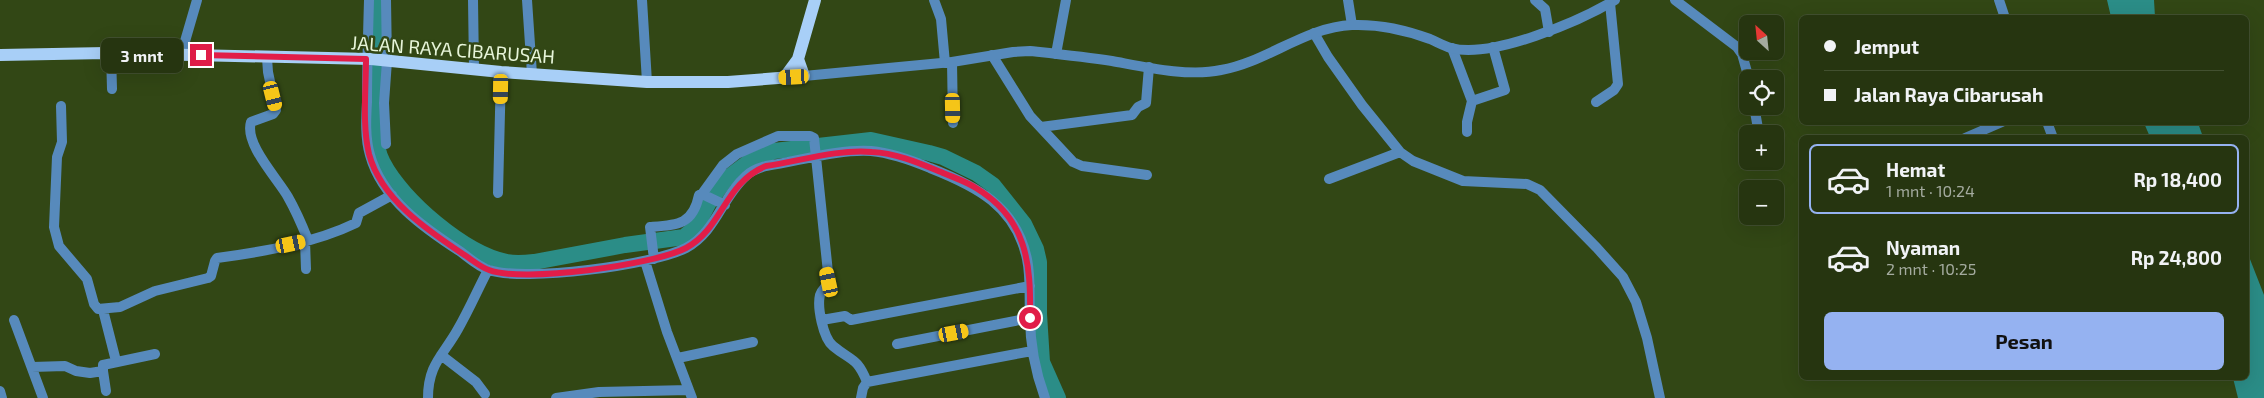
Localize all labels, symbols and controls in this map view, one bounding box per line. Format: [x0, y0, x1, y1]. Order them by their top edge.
north arrow [1739, 15, 1784, 60]
map controls [1739, 15, 1784, 225]
street label: JALAN RAYA CIBARUSAH [350, 30, 556, 68]
text: Jemput [1854, 35, 1919, 58]
callout: 3 mnt [101, 38, 184, 72]
route end [190, 44, 212, 66]
text: 3 mnt [121, 46, 163, 65]
car [778, 69, 809, 85]
button: locate [1739, 70, 1784, 115]
car [493, 74, 508, 104]
car [262, 80, 283, 112]
text: Jalan Raya Cibarusah [1854, 83, 2043, 106]
car [945, 93, 960, 123]
button: + [1739, 125, 1784, 170]
icon: car [1826, 157, 1871, 202]
text: Hemat [1886, 158, 1945, 181]
text: Rp 18,400 [2134, 168, 2222, 191]
button: − [1739, 180, 1784, 225]
text: 1 mnt · 10:24 [1886, 181, 1975, 200]
car [274, 234, 307, 254]
icon: car [1826, 235, 1871, 280]
text: Nyaman [1886, 236, 1960, 259]
text: Rp 24,800 [2131, 246, 2222, 269]
text: 2 mnt · 10:25 [1886, 259, 1976, 278]
car [818, 266, 839, 298]
route start [1019, 307, 1041, 329]
button: Pesan [1824, 312, 2224, 370]
car [937, 323, 970, 343]

